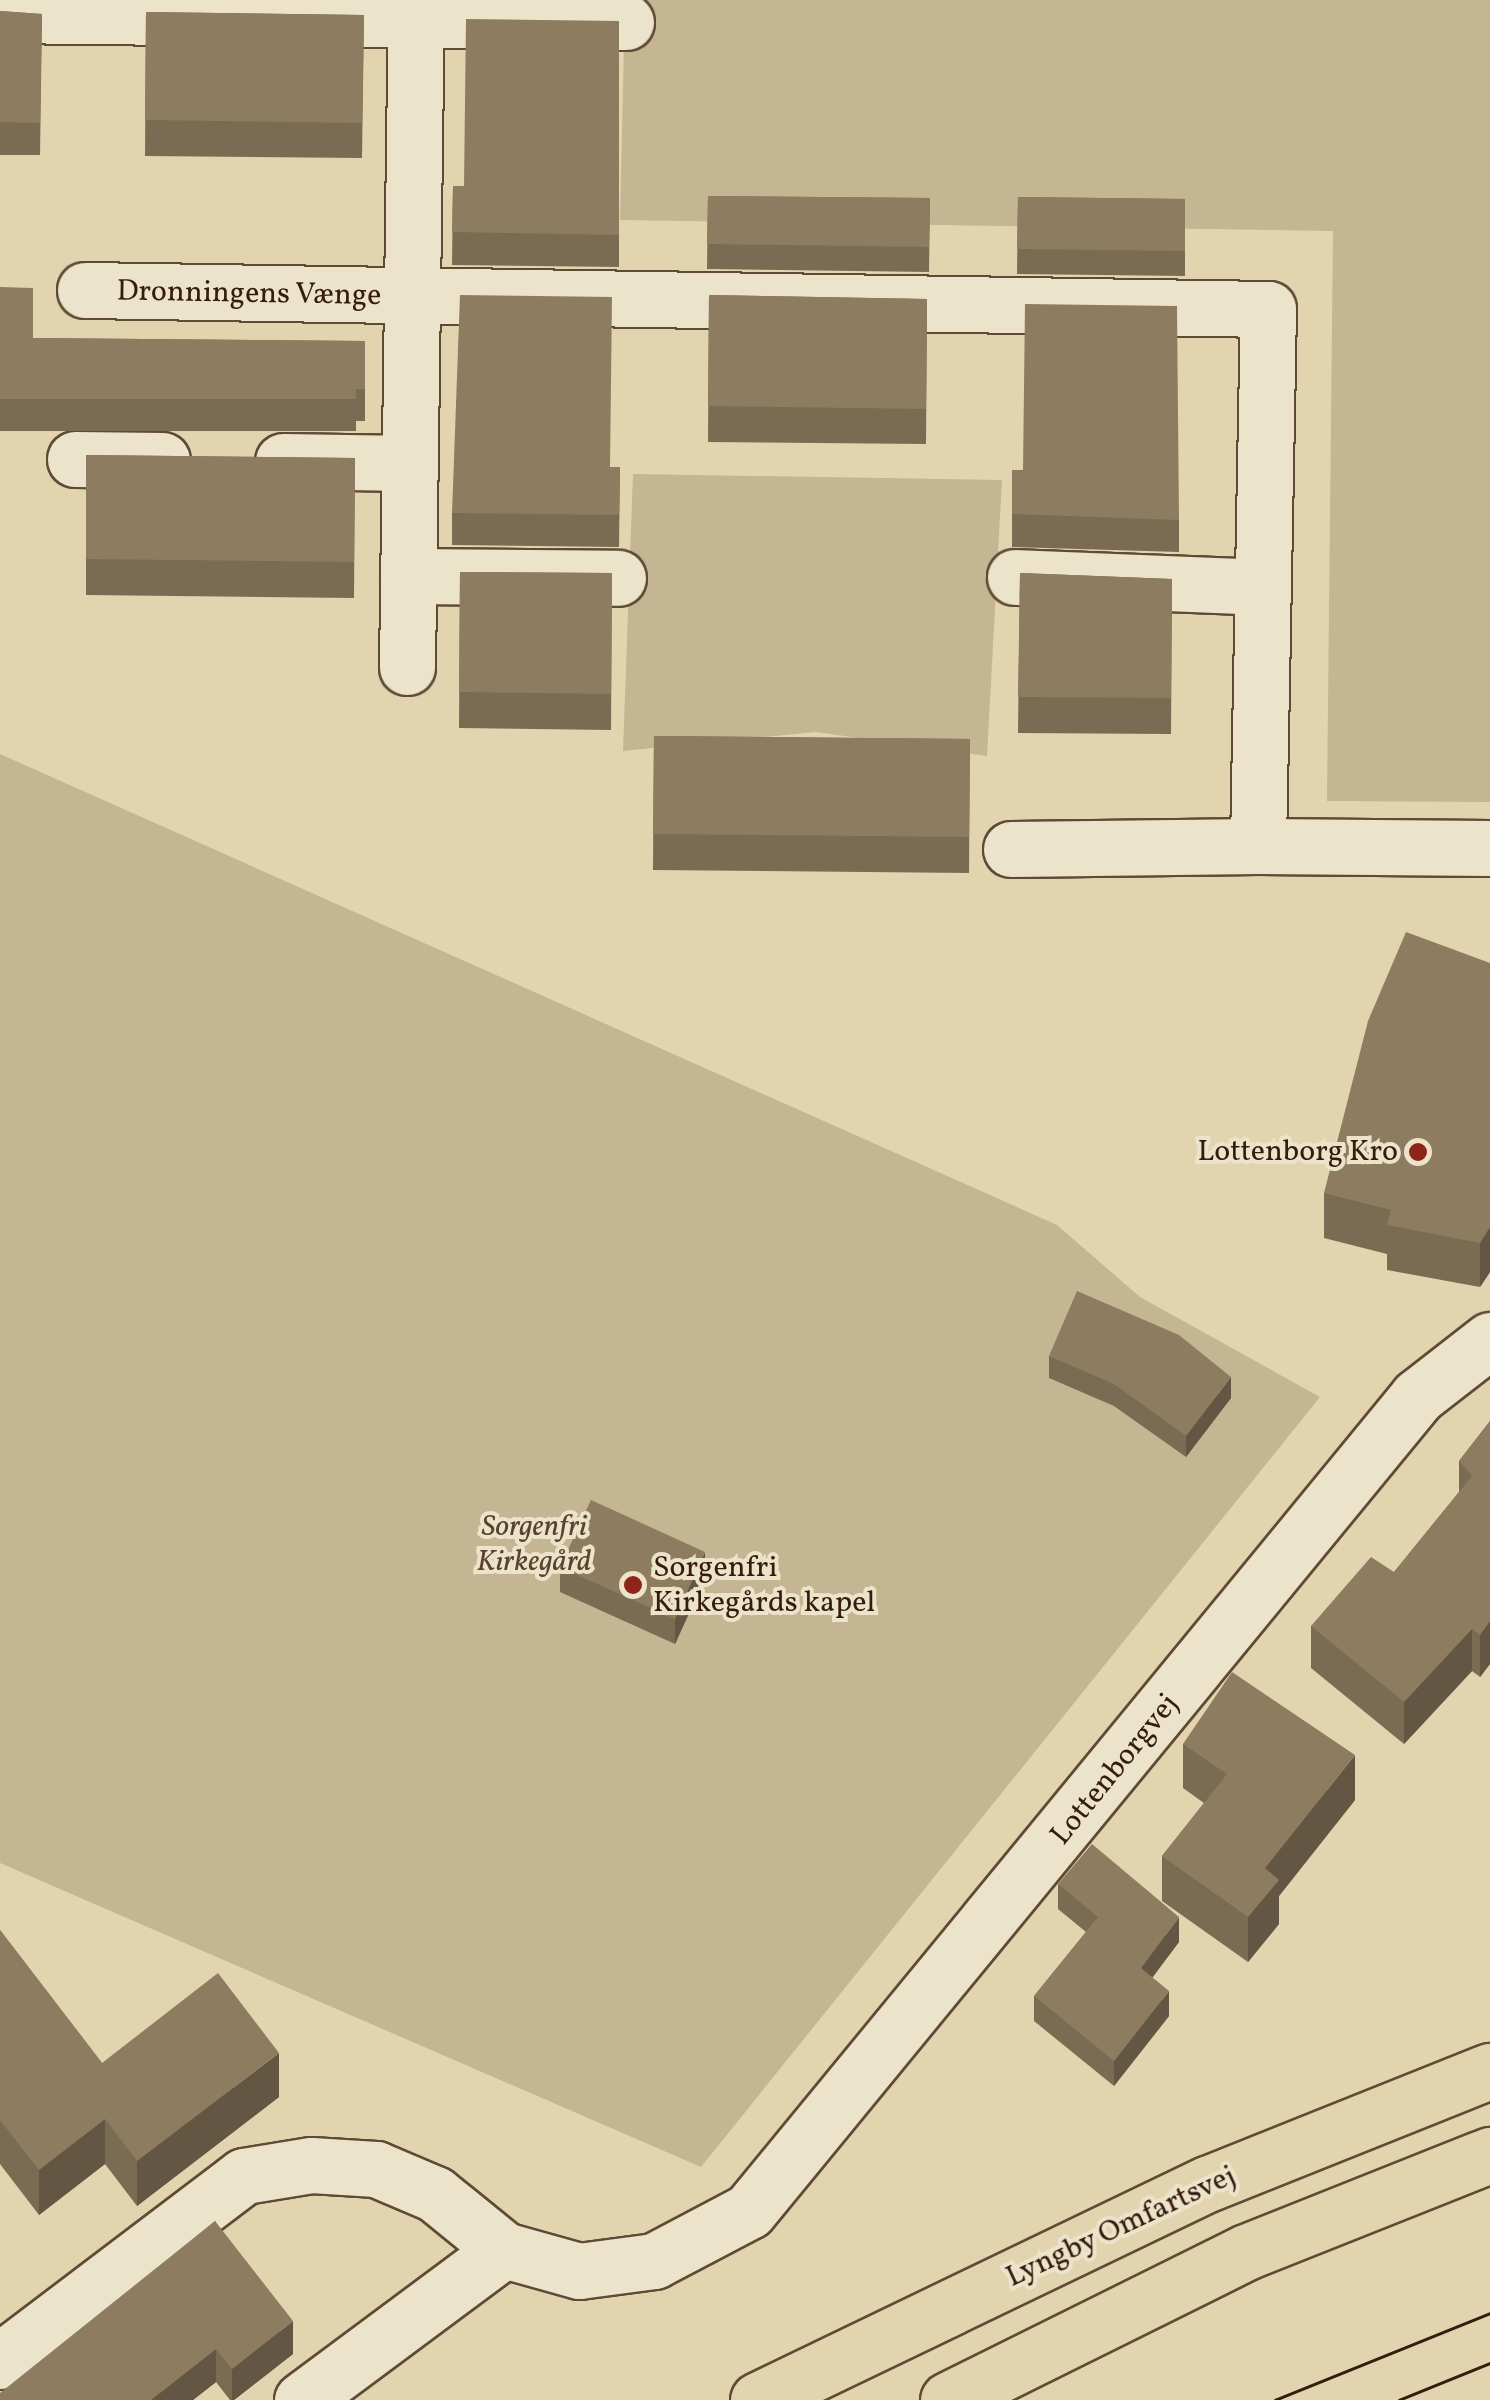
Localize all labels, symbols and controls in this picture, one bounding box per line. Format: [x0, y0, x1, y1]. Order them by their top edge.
street label: Dronningens Vænge [116, 274, 382, 314]
place label: Lottenborg Kro [1198, 1134, 1398, 1170]
marker: Lottenborg Kro [1407, 1141, 1429, 1163]
park label: Sorgenfri Kirkegård [476, 1509, 592, 1580]
place label: Sorgenfri Kirkegårds kapel [653, 1550, 875, 1620]
marker: Sorgenfri Kirkegårds kapel [622, 1574, 644, 1596]
street label: Lottenborgvej [1043, 1687, 1187, 1853]
street label: Lyngby Omfartsvej [1000, 2158, 1242, 2296]

